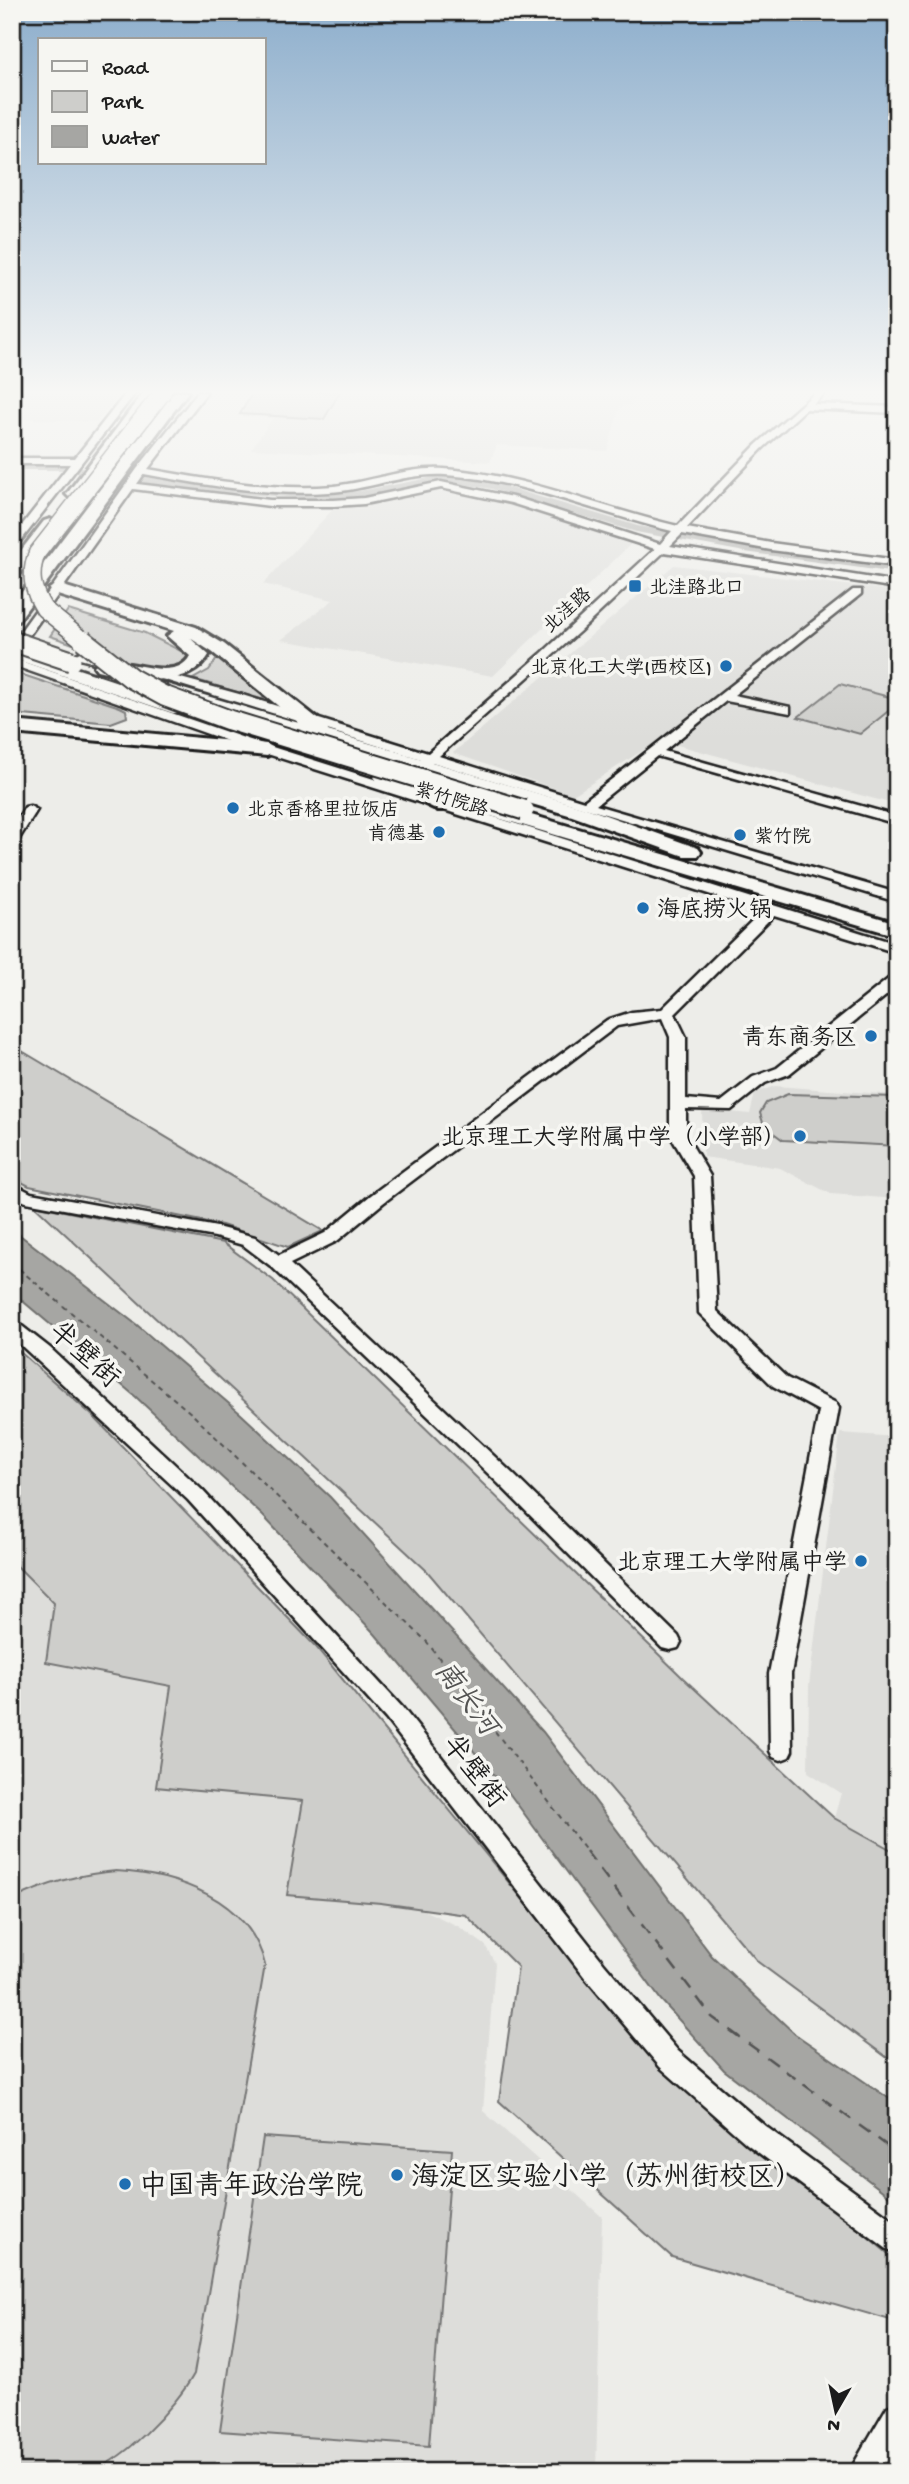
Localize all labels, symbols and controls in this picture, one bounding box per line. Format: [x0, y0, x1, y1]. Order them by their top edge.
legend [38, 38, 266, 164]
text: Road [102, 58, 150, 83]
text: Park [101, 92, 145, 117]
text: Water [102, 128, 160, 153]
place label: 北洼路北口 [649, 577, 744, 601]
marker: 北洼路北口 [627, 578, 643, 594]
street label: 北洼路 [539, 583, 597, 639]
place label: 北京化工大学(西校区) [530, 657, 712, 681]
marker: 北京化工大学(西校区) [718, 658, 734, 674]
street label: 紫竹院路 [411, 778, 491, 823]
place label: 北京香格里拉饭店 [247, 799, 399, 823]
marker: 北京香格里拉饭店 [225, 800, 241, 816]
place label: 肯德基 [368, 823, 425, 847]
marker: 肯德基 [431, 824, 447, 840]
place label: 紫竹院 [754, 826, 811, 850]
marker: 紫竹院 [732, 827, 748, 843]
place label: 海底捞火锅 [657, 897, 772, 925]
marker: 海底捞火锅 [635, 900, 651, 916]
place label: 青东商务区 [742, 1025, 857, 1053]
marker: 青东商务区 [863, 1028, 879, 1044]
place label: 北京理工大学附属中学（小学部） [441, 1125, 786, 1153]
marker: 北京理工大学附属中学（小学部） [792, 1128, 808, 1144]
street label: 半壁街 [41, 1314, 127, 1397]
place label: 北京理工大学附属中学 [617, 1550, 847, 1578]
marker: 北京理工大学附属中学 [853, 1553, 869, 1569]
water label: 南长河 [426, 1655, 507, 1746]
street label: 半壁街 [434, 1728, 513, 1816]
place label: 海淀区实验小学（苏州街校区） [411, 2161, 803, 2196]
marker: 海淀区实验小学（苏州街校区） [389, 2167, 405, 2183]
place label: 中国青年政治学院 [139, 2170, 363, 2205]
marker: 中国青年政治学院 [117, 2176, 133, 2192]
north arrow [800, 2376, 870, 2446]
text: N [826, 2412, 842, 2437]

